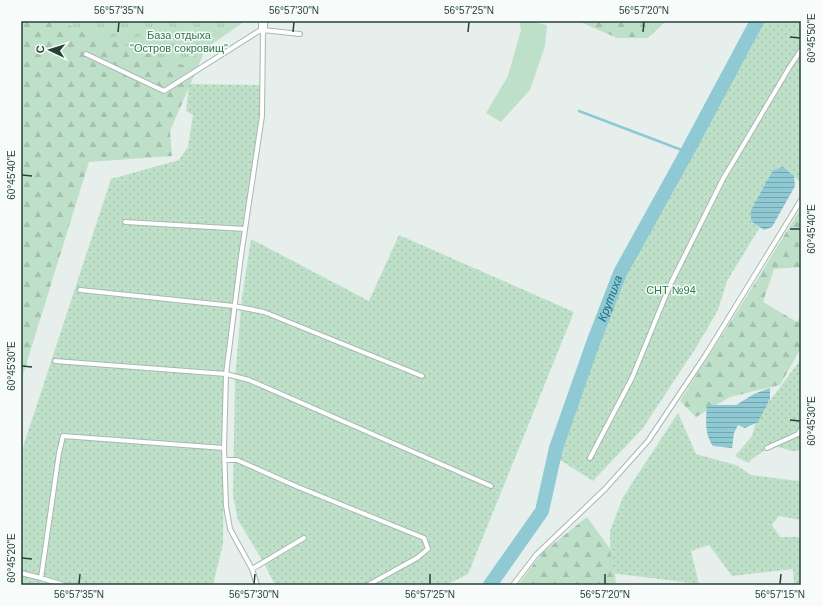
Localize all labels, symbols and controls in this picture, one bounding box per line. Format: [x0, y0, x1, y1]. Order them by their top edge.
text: 56°57'35"N [94, 5, 144, 16]
text: 56°57'30"N [269, 5, 319, 16]
text: 56°57'25"N [444, 5, 494, 16]
text: 56°57'20"N [619, 5, 669, 16]
text: 60°45'50"E [806, 13, 817, 63]
park label: База отдыха "Остров сокровищ" [130, 29, 228, 54]
north arrow [30, 30, 70, 70]
text: С [34, 45, 46, 54]
text: 60°45'40"E [6, 150, 17, 200]
text: 60°45'40"E [806, 204, 817, 254]
water label: Крутиха [595, 273, 626, 324]
park label: СНТ №94 [646, 284, 696, 296]
text: 60°45'30"E [6, 341, 17, 391]
text: 60°45'30"E [806, 396, 817, 446]
text: 60°45'20"E [6, 533, 17, 583]
text: 56°57'35"N [54, 589, 104, 600]
text: 56°57'30"N [229, 589, 279, 600]
text: 56°57'25"N [405, 589, 455, 600]
text: 56°57'20"N [580, 589, 630, 600]
text: 56°57'15"N [755, 589, 805, 600]

